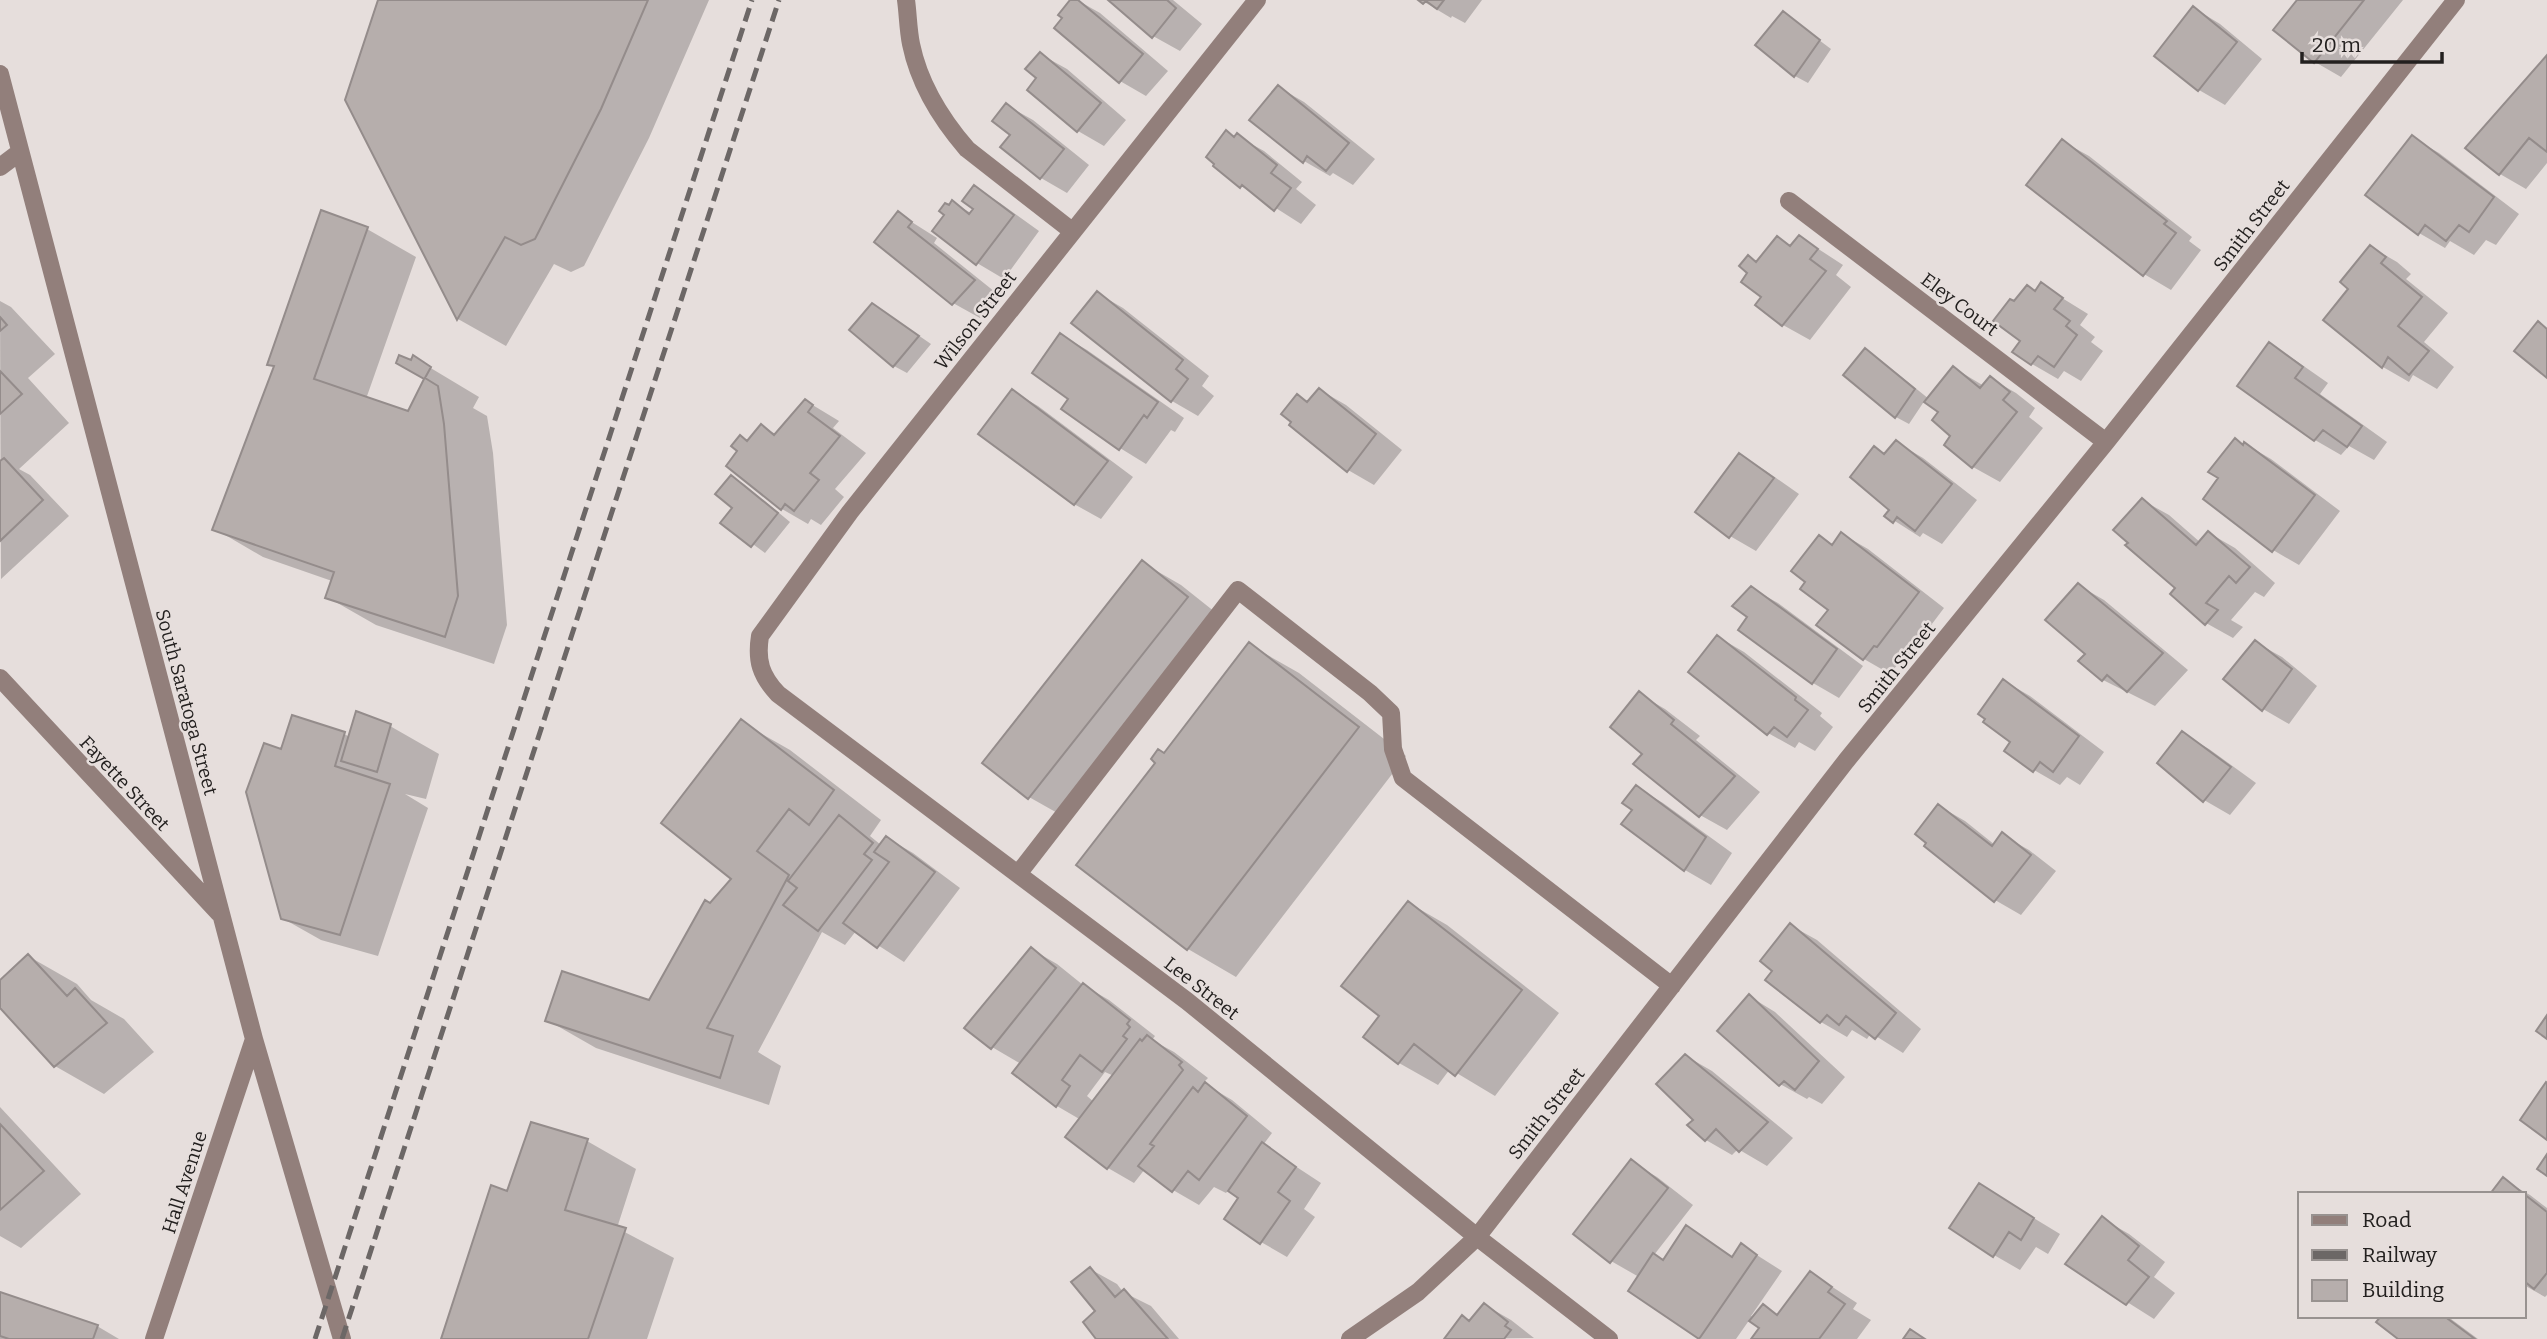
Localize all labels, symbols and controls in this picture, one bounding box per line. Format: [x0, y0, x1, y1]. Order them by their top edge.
scale bar [2302, 21, 2442, 65]
text: 20 m [2312, 32, 2361, 58]
street label: Smith Street [2208, 175, 2295, 276]
street label: Wilson Street [930, 266, 1021, 374]
street label: Eley Court [1917, 268, 2003, 341]
street label: South Saratoga Street [151, 607, 222, 798]
street label: Smith Street [1853, 617, 1940, 718]
street label: Fayette Street [75, 731, 174, 836]
street label: Lee Street [1160, 952, 1244, 1025]
street label: Smith Street [1503, 1063, 1590, 1164]
street label: Hall Avenue [157, 1128, 212, 1236]
legend [2298, 1192, 2526, 1318]
text: Road [2362, 1207, 2411, 1233]
text: Railway [2362, 1242, 2438, 1268]
text: Building [2362, 1277, 2445, 1303]

